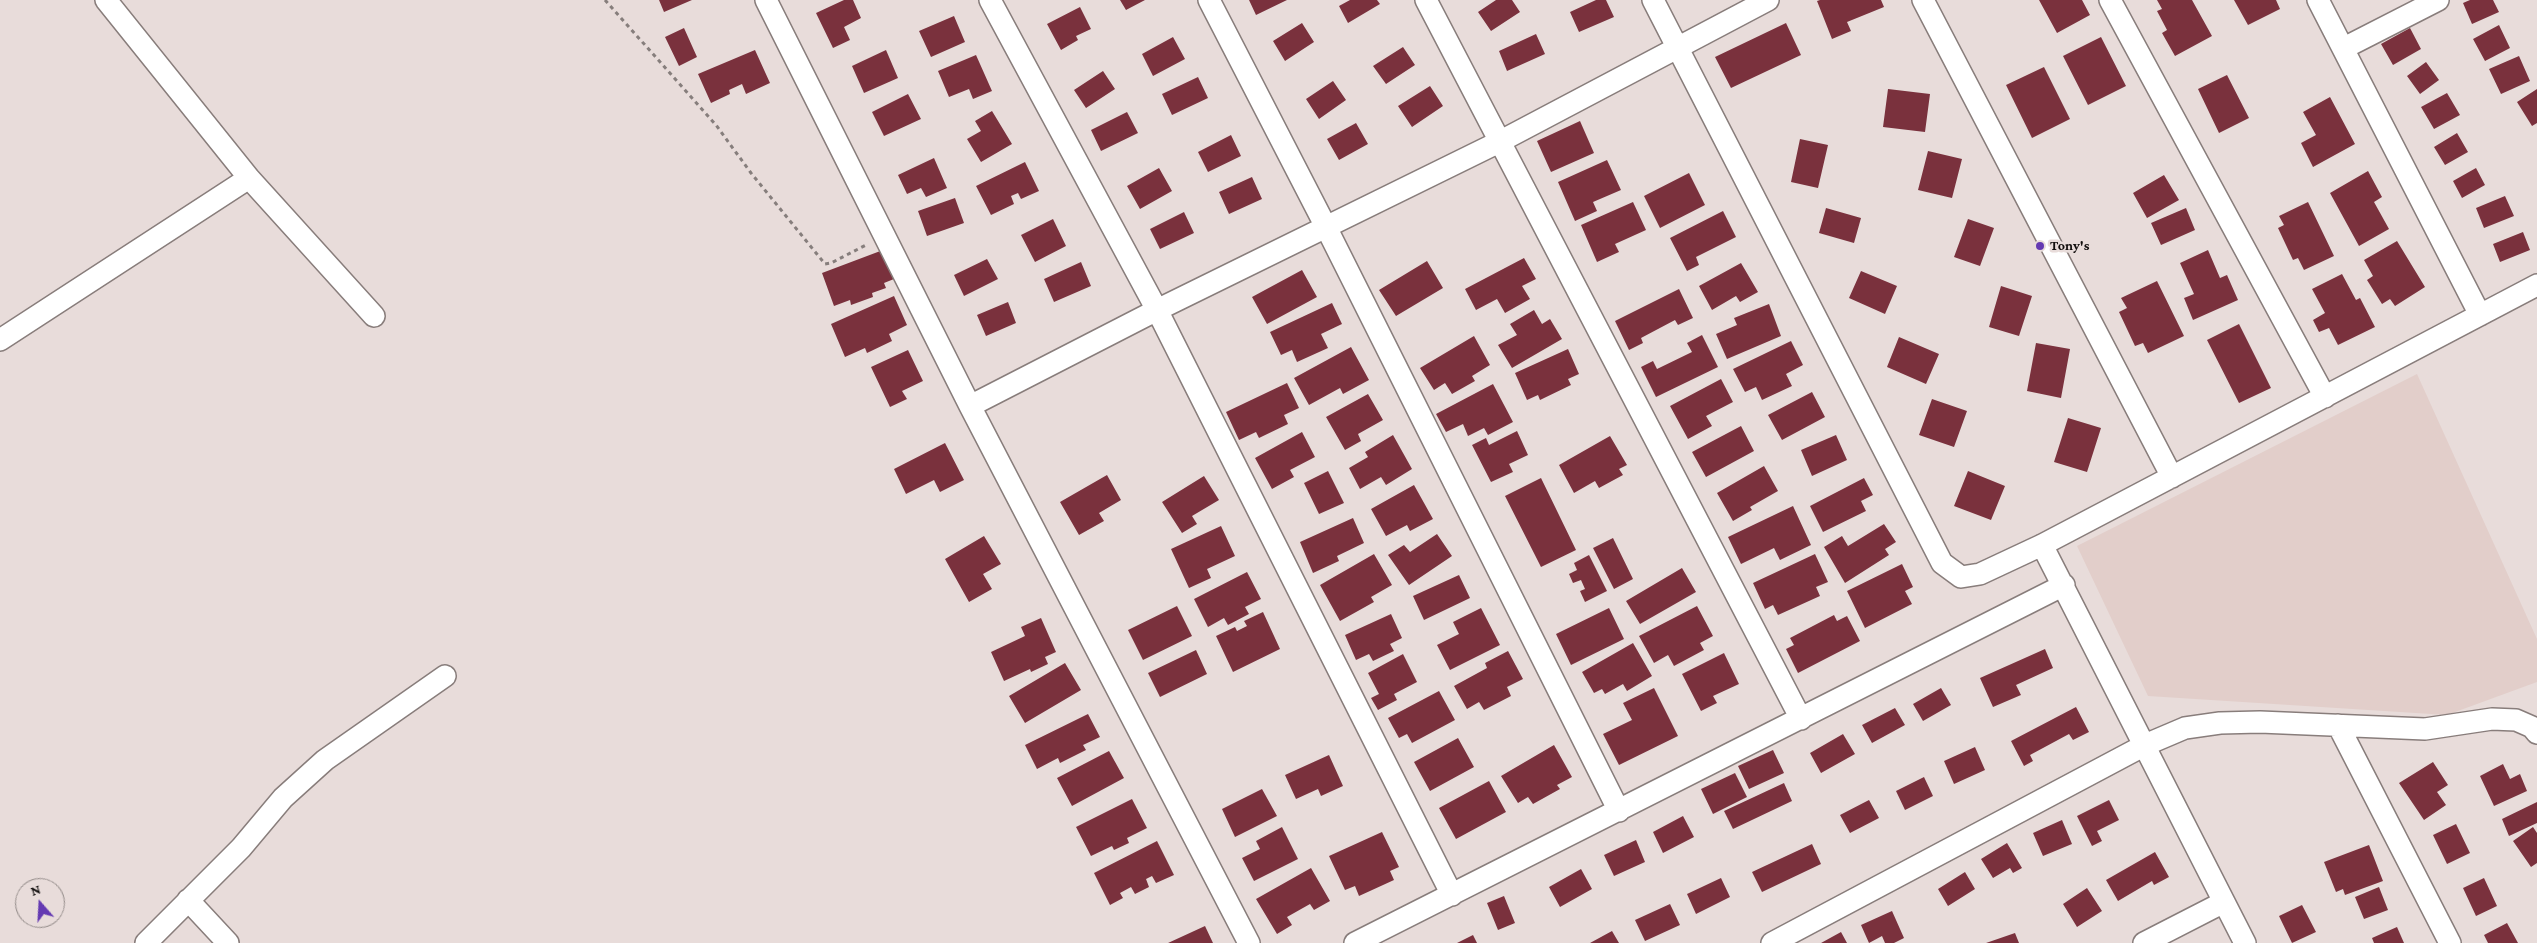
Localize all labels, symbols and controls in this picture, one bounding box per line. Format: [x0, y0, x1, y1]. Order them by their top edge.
place label: Tony's [2050, 238, 2089, 254]
marker: Tony's [2034, 240, 2046, 252]
north arrow [15, 878, 65, 928]
text: N [28, 881, 43, 899]

